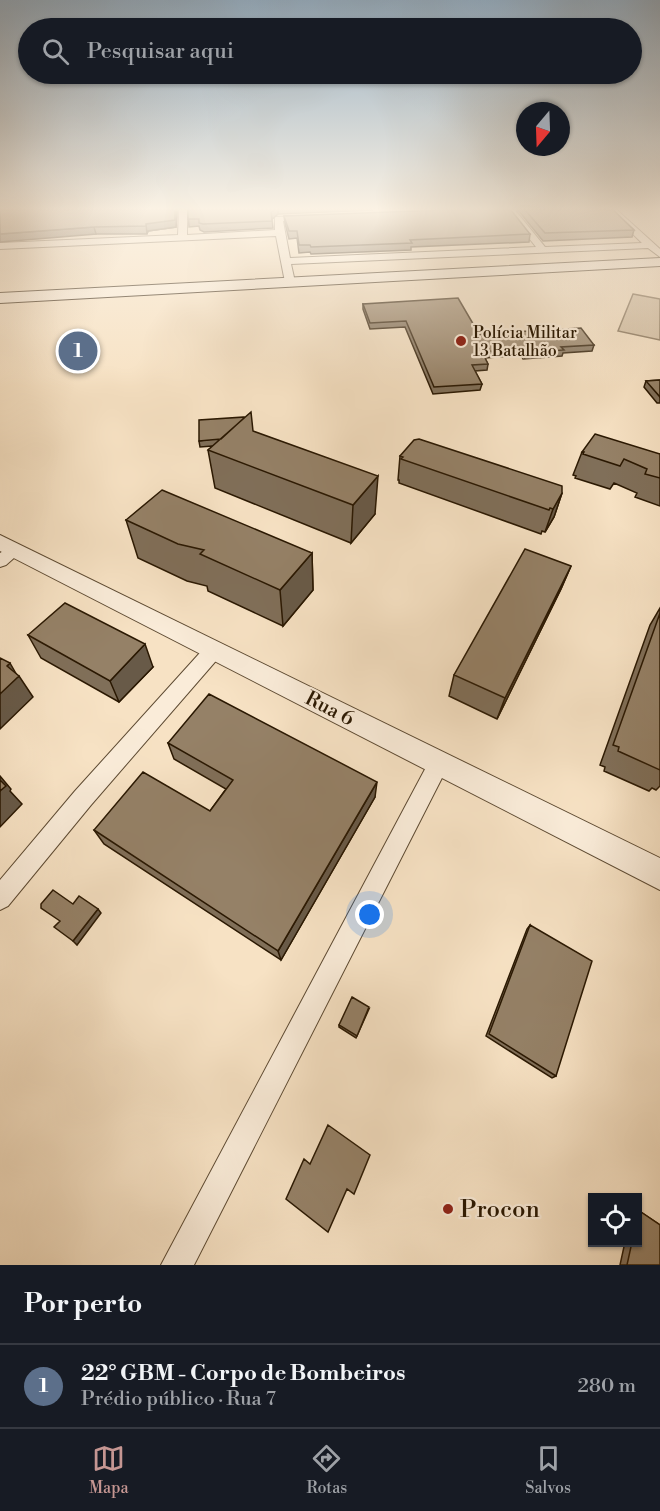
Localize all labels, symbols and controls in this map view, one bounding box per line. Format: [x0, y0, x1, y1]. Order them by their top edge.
search box [18, 18, 642, 84]
icon: search [39, 35, 72, 68]
text: Pesquisar aqui [87, 38, 234, 65]
north arrow [516, 102, 570, 156]
place label: Polícia Militar 13 Batalhão [473, 323, 577, 361]
pin: 1 [58, 328, 98, 374]
marker: Polícia Militar 13 Batalhão [454, 334, 468, 348]
street label: Rua 6 [301, 686, 358, 732]
your location [355, 900, 384, 929]
map controls [588, 1193, 642, 1247]
button: locate [588, 1193, 642, 1247]
place label: Procon [460, 1195, 540, 1225]
marker: Procon [441, 1202, 455, 1216]
text: Por perto [24, 1288, 142, 1320]
text: 22° GBM - Corpo de Bombeiros [81, 1360, 405, 1387]
text: 1 [39, 1374, 48, 1399]
text: 280 m [577, 1374, 636, 1399]
text: Prédio público · Rua 7 [81, 1387, 276, 1412]
tab: Mapa [89, 1442, 129, 1498]
tab: Rotas [307, 1442, 347, 1498]
tab: Salvos [525, 1442, 571, 1498]

